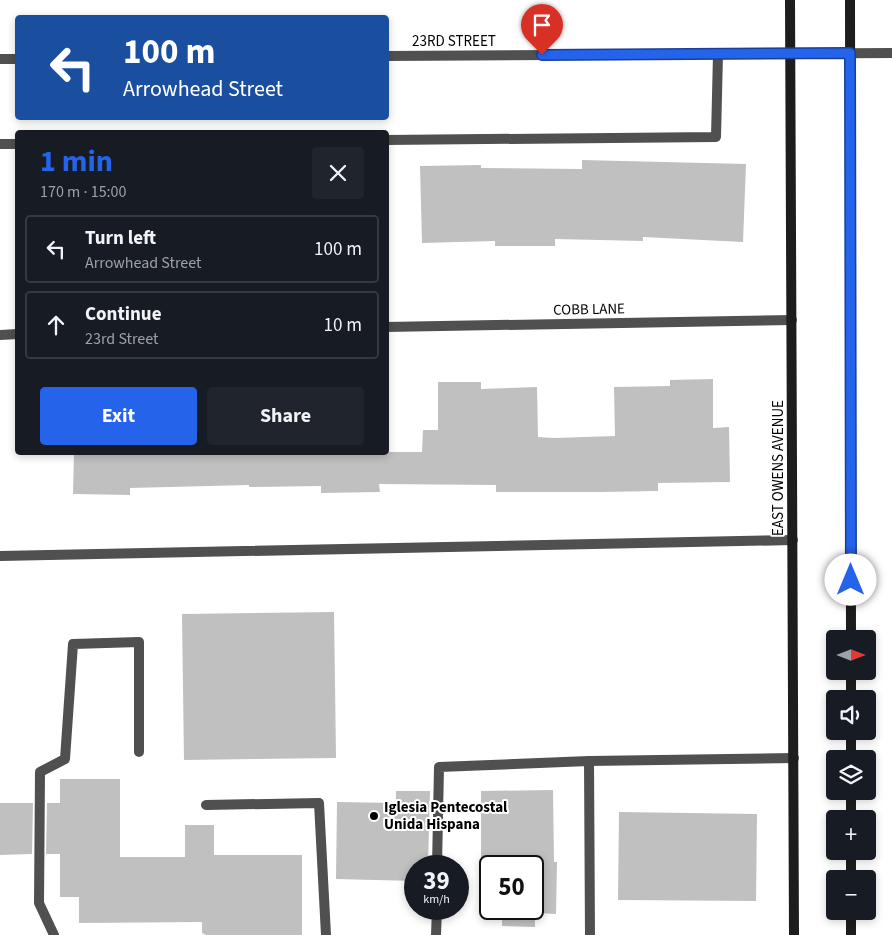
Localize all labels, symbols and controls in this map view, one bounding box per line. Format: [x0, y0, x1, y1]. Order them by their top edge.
pin [521, 4, 563, 55]
icon: arrive [528, 11, 556, 39]
text: 100 m [123, 27, 215, 77]
street label: 23RD STREET [412, 31, 496, 52]
icon: left [40, 35, 105, 100]
text: Arrowhead Street [123, 73, 283, 105]
text: 1 min [40, 140, 113, 183]
button: close [312, 147, 364, 199]
text: 170 m · 15:00 [40, 181, 127, 203]
text: Turn left [85, 225, 156, 252]
icon: left [42, 235, 70, 263]
text: 100 m [314, 236, 362, 263]
text: Arrowhead Street [85, 252, 201, 274]
street label: COBB LANE [553, 298, 625, 321]
text: Continue [85, 301, 162, 328]
icon: ahead [42, 311, 70, 339]
text: 10 m [324, 312, 362, 339]
text: 23rd Street [85, 328, 158, 350]
button: Exit [40, 387, 197, 445]
button: Share [207, 387, 364, 445]
street label: EAST OWENS AVENUE [768, 400, 789, 536]
position arrow [824, 553, 876, 605]
north arrow [826, 630, 876, 680]
map controls [826, 630, 876, 920]
button: sound [826, 690, 876, 740]
button: layers [826, 750, 876, 800]
place label: Iglesia Pentecostal Unida Hispana [384, 797, 508, 835]
marker: Iglesia Pentecostal Unida Hispana [368, 810, 380, 822]
button: + [826, 810, 876, 860]
speed limit sign: 50 [479, 855, 544, 920]
text: 39 [423, 863, 450, 899]
button: − [826, 870, 876, 920]
text: km/h [423, 891, 450, 908]

